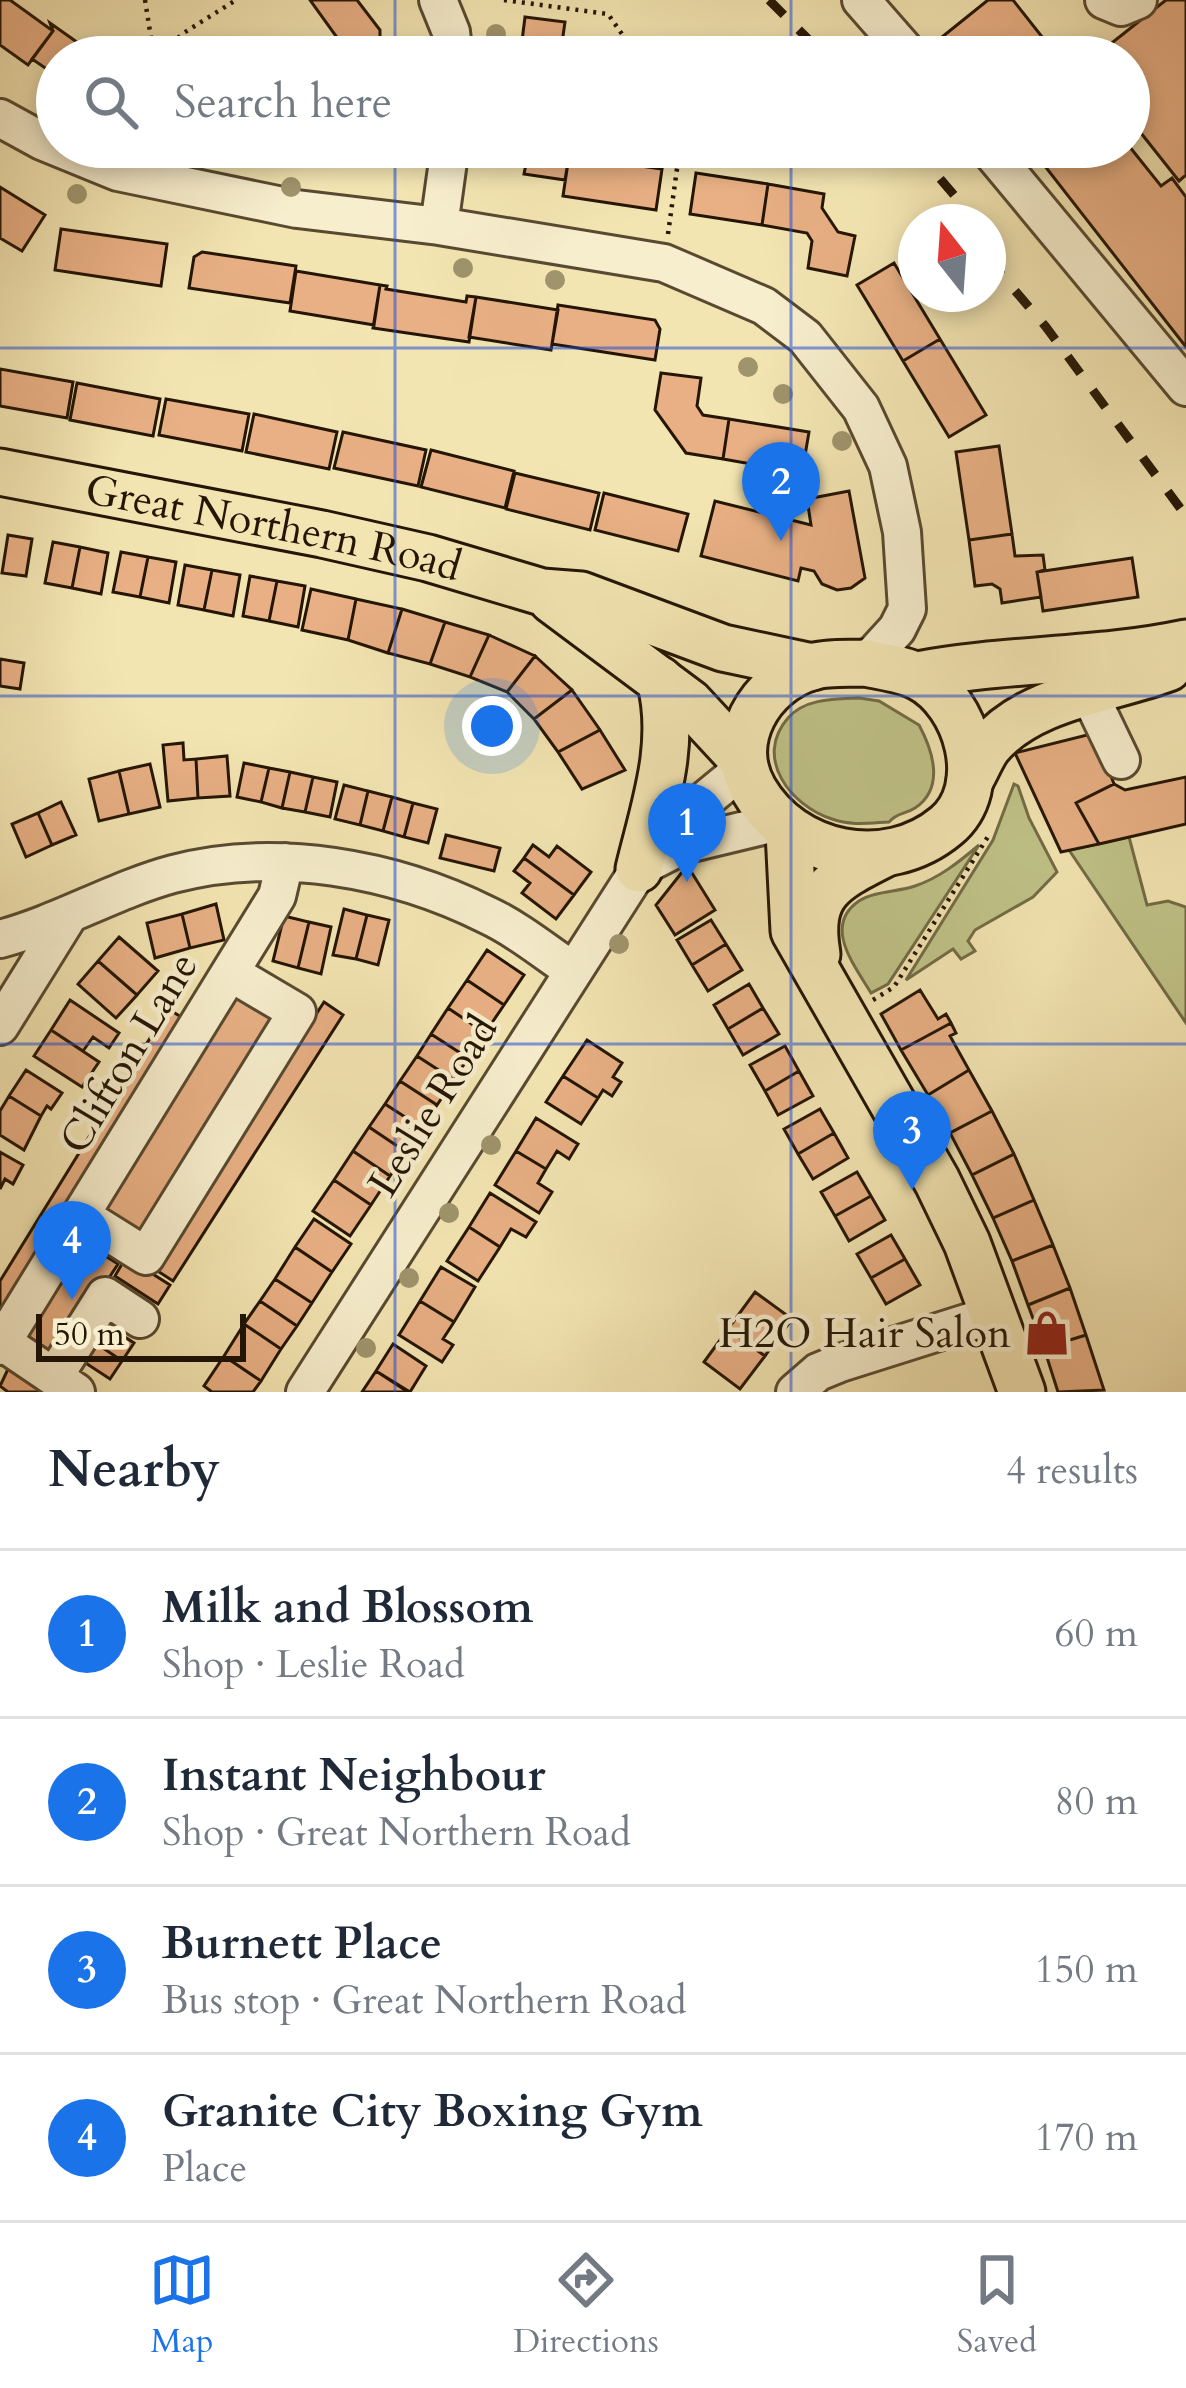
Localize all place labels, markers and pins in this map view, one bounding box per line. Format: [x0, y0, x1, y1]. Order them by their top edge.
pin: 2 [742, 442, 820, 541]
pin: 1 [648, 783, 726, 882]
pin: 3 [873, 1091, 951, 1190]
pin: 4 [33, 1201, 111, 1300]
place label: H2O Hair Salon [719, 1305, 1011, 1362]
shop icon: H2O Hair Salon [1022, 1308, 1072, 1358]

